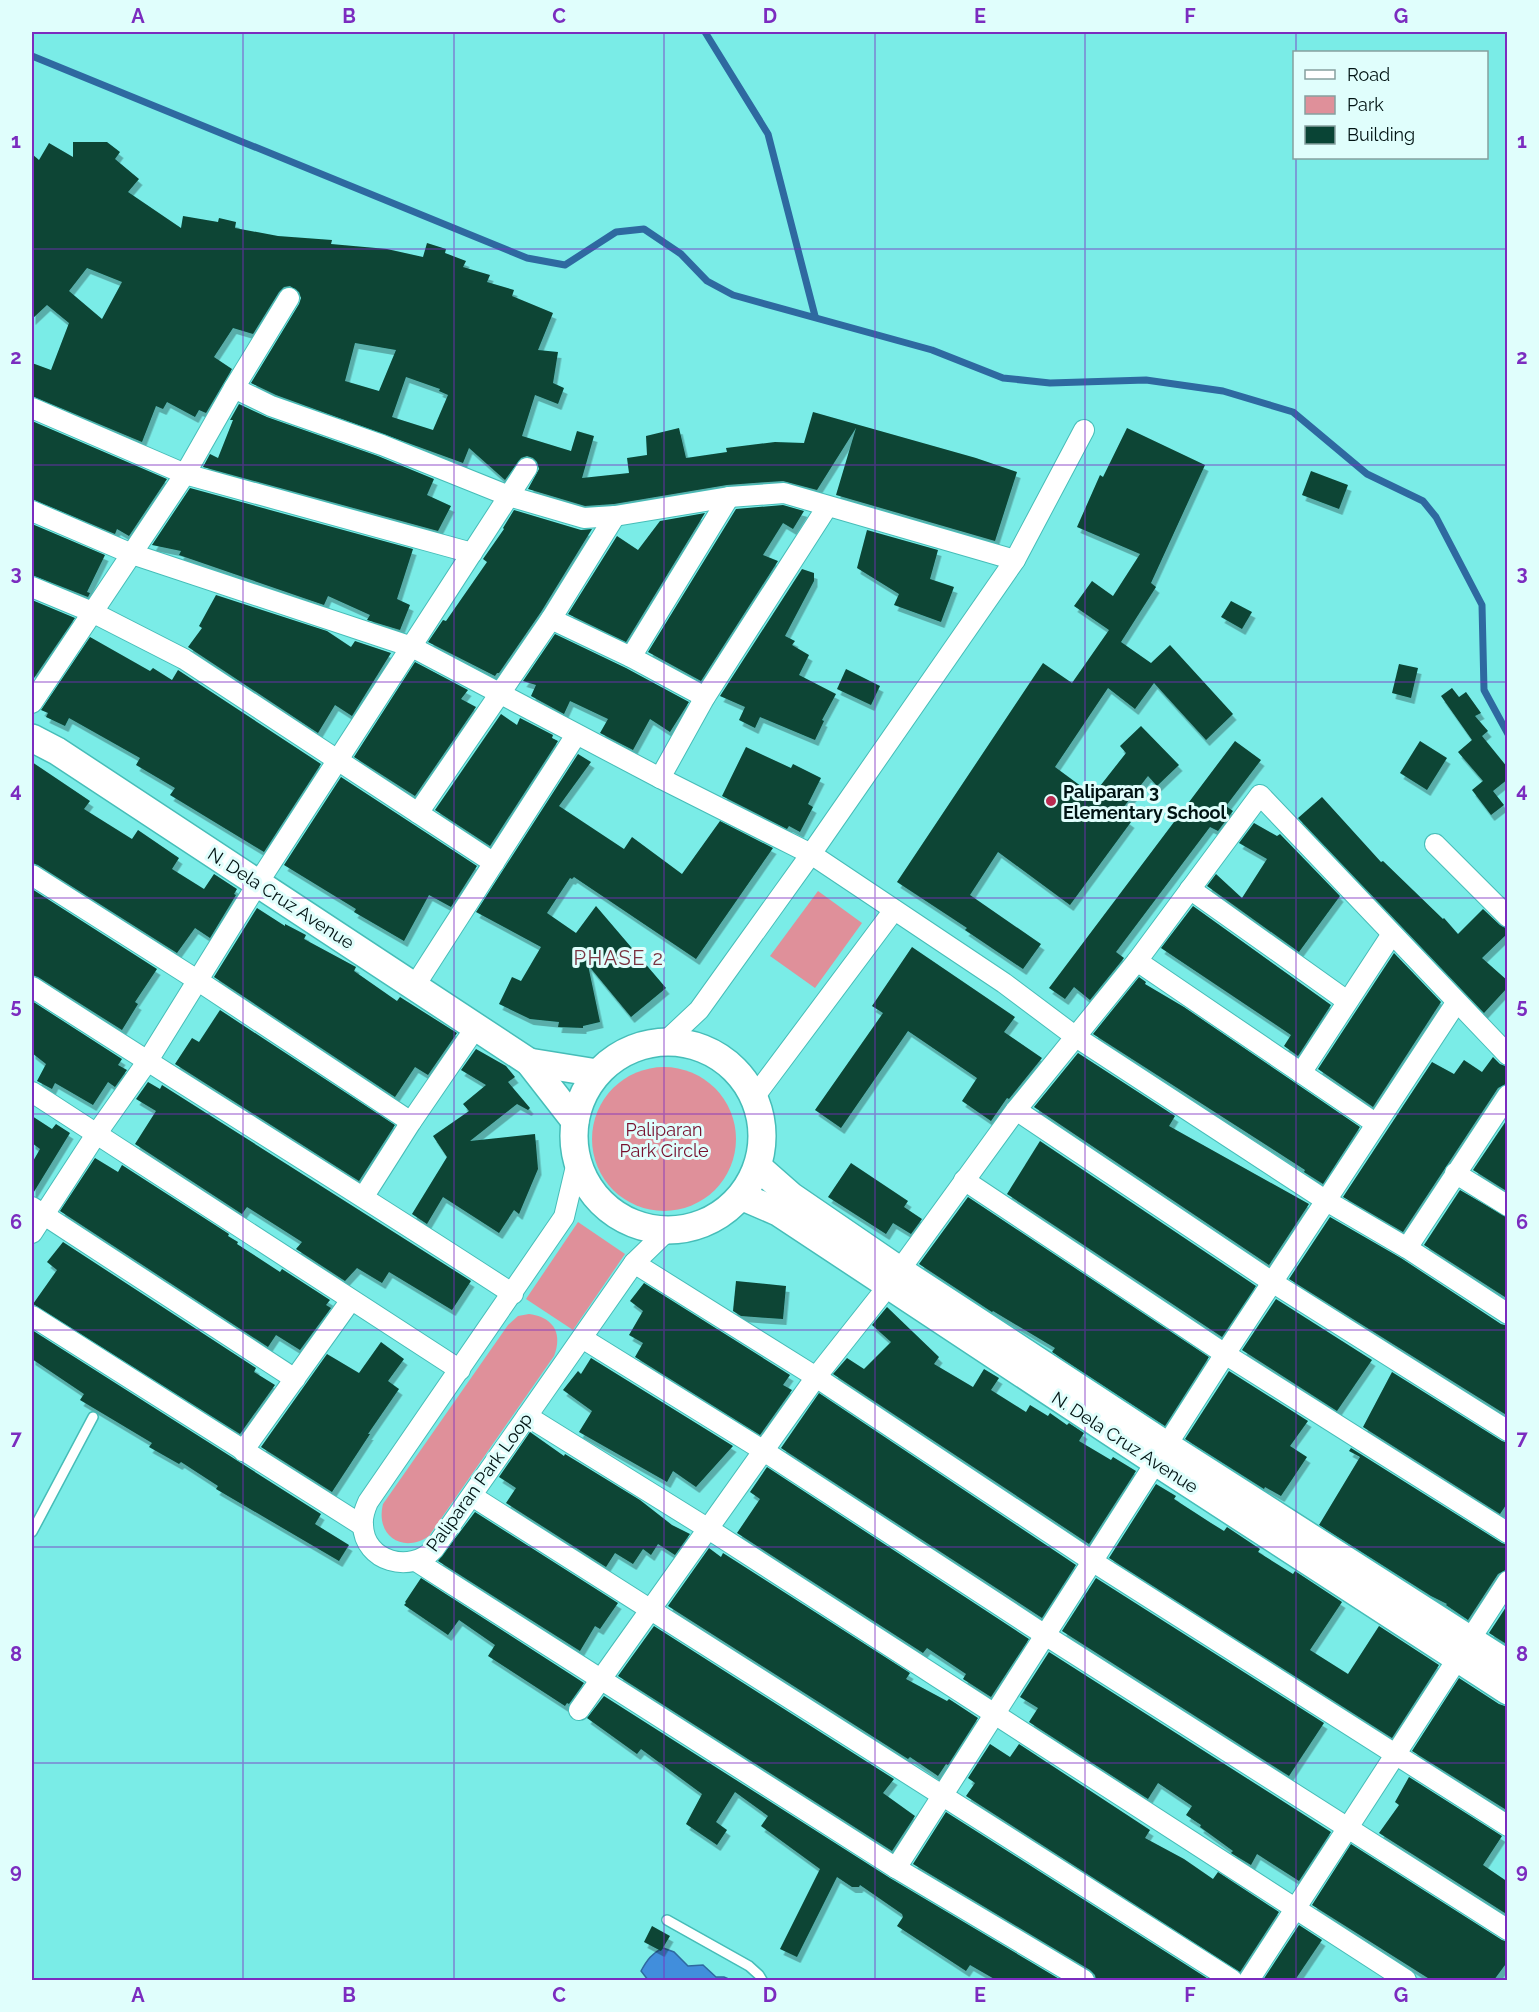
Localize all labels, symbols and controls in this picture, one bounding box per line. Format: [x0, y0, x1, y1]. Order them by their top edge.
text: A [131, 4, 145, 28]
text: B [342, 4, 356, 28]
text: C [552, 4, 566, 28]
text: D [763, 4, 777, 28]
text: E [974, 4, 986, 28]
text: F [1184, 4, 1196, 28]
text: G [1394, 4, 1408, 28]
legend [1293, 51, 1488, 159]
text: Road [1347, 64, 1390, 85]
text: Park [1347, 94, 1384, 115]
text: Building [1347, 124, 1415, 145]
text: 1 [11, 129, 21, 153]
text: 1 [1517, 129, 1527, 153]
text: 2 [10, 345, 22, 369]
text: 2 [1516, 345, 1528, 369]
text: 3 [10, 561, 22, 585]
text: 3 [1516, 561, 1528, 585]
text: 4 [10, 778, 22, 802]
text: 4 [1516, 778, 1528, 802]
place label: Paliparan 3 Elementary School [1063, 781, 1227, 823]
marker: Paliparan 3 Elementary School [1044, 794, 1058, 808]
street label: N. Dela Cruz Avenue [204, 843, 358, 953]
district label: PHASE 2 [574, 946, 664, 970]
text: 5 [10, 994, 22, 1018]
text: 5 [1516, 994, 1528, 1018]
park label: Paliparan Park Circle [620, 1119, 709, 1161]
text: 6 [10, 1210, 22, 1234]
text: 6 [1516, 1210, 1528, 1234]
street label: N. Dela Cruz Avenue [1048, 1387, 1202, 1497]
street label: Paliparan Park Loop [422, 1409, 536, 1555]
text: 7 [10, 1426, 22, 1450]
text: 7 [1516, 1426, 1528, 1450]
text: 8 [10, 1642, 22, 1666]
text: 8 [1516, 1642, 1528, 1666]
text: 9 [10, 1859, 22, 1883]
text: 9 [1516, 1859, 1528, 1883]
text: A [131, 1983, 145, 2007]
text: B [342, 1983, 356, 2007]
text: C [552, 1983, 566, 2007]
text: D [763, 1983, 777, 2007]
text: E [974, 1983, 986, 2007]
text: F [1184, 1983, 1196, 2007]
text: G [1394, 1983, 1408, 2007]

